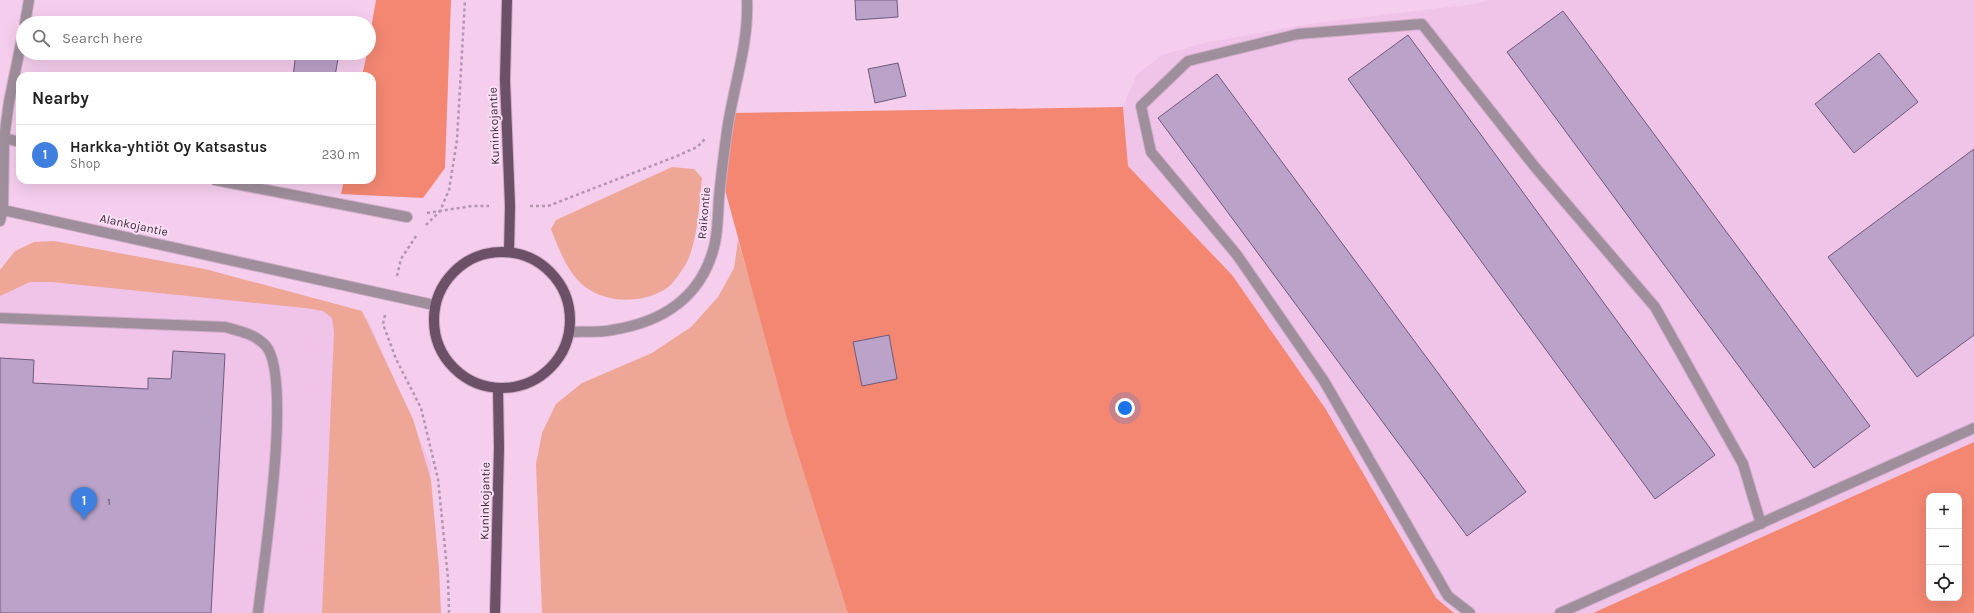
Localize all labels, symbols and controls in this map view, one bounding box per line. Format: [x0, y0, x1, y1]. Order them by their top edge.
search box [16, 16, 376, 60]
icon: search [30, 27, 52, 49]
text: Search here [62, 29, 143, 47]
street label: Kuninkojantie [486, 87, 502, 165]
text: Nearby [32, 88, 89, 108]
text: Harkka-yhtiöt Oy Katsastus [70, 138, 267, 156]
text: 1 [43, 147, 47, 162]
text: 230 m [322, 147, 360, 162]
text: Shop [70, 156, 100, 171]
street label: Raikontie [695, 186, 713, 240]
street label: Alankojantie [99, 211, 169, 239]
your location [1115, 398, 1135, 418]
street label: Kuninkojantie [477, 462, 493, 540]
pin: 1 [71, 487, 97, 520]
map controls [1926, 493, 1962, 601]
button: + [1926, 493, 1962, 529]
house number: 1 [107, 496, 111, 508]
button: − [1926, 529, 1962, 565]
button: locate [1926, 565, 1962, 601]

